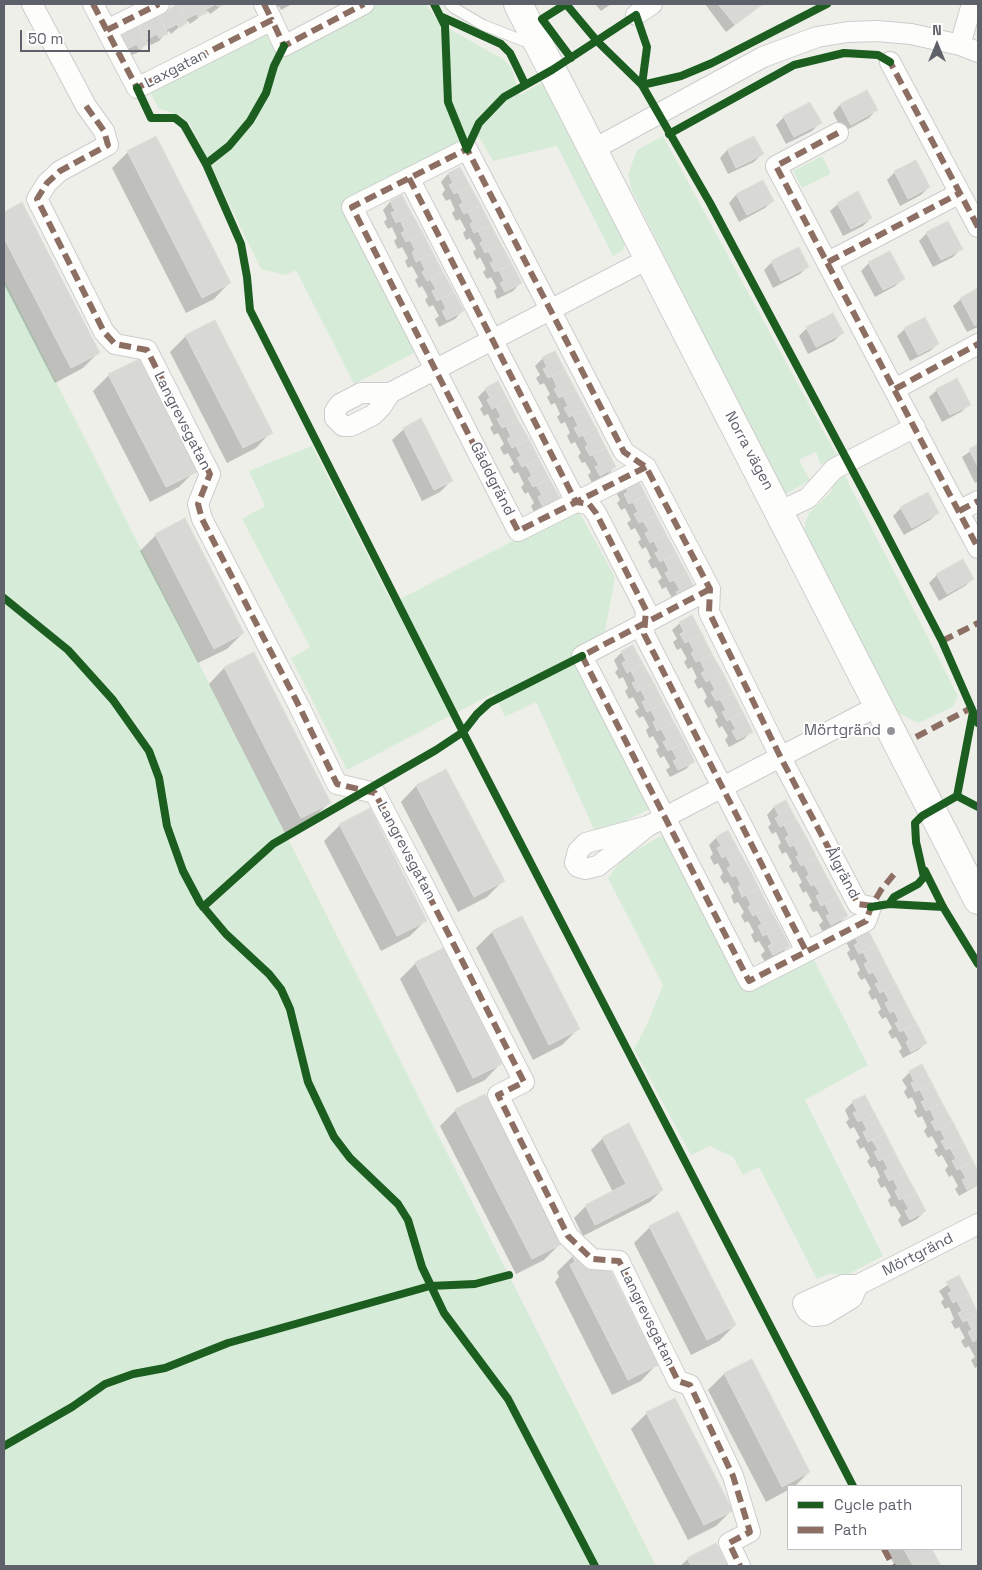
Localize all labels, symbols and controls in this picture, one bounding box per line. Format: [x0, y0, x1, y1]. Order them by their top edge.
scale bar [22, 20, 152, 52]
north arrow [912, 20, 962, 70]
text: N [932, 21, 942, 39]
text: 50 m [28, 29, 63, 48]
street label: Laxgatan [142, 46, 210, 92]
street label: Langrevsgatan [150, 369, 214, 473]
street label: Norra vägen [721, 408, 777, 494]
street label: Gäddgränd [466, 439, 518, 519]
place label: Mörtgränd [804, 722, 881, 740]
marker: Mörtgränd [885, 725, 897, 737]
street label: Langrevsgatan [373, 799, 439, 903]
street label: Ålgränd [821, 844, 863, 902]
street label: Mörtgränd [880, 1229, 956, 1281]
street label: Langrevsgatan [615, 1265, 679, 1369]
legend [787, 1485, 962, 1550]
text: Cycle path [834, 1495, 912, 1514]
text: Path [834, 1520, 867, 1539]

